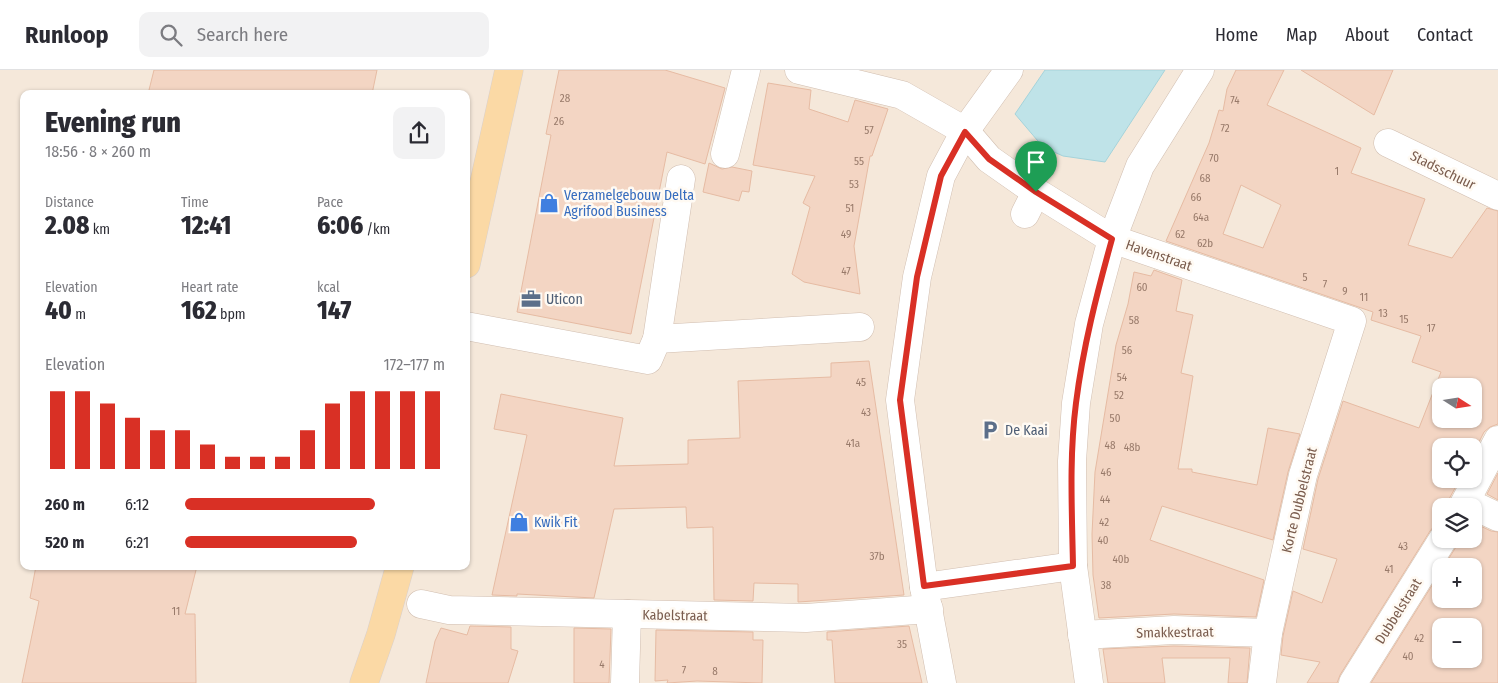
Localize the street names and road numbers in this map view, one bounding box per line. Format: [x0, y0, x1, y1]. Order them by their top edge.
street label: Stadsschuur [1407, 147, 1478, 194]
street label: Havenstraat [1124, 236, 1195, 275]
street label: Korte Dubbelstraat [1278, 445, 1321, 555]
street label: Dubbelstraat [1372, 575, 1426, 647]
street label: Kabelstraat [642, 606, 708, 625]
street label: Smakkestraat [1136, 623, 1214, 642]

